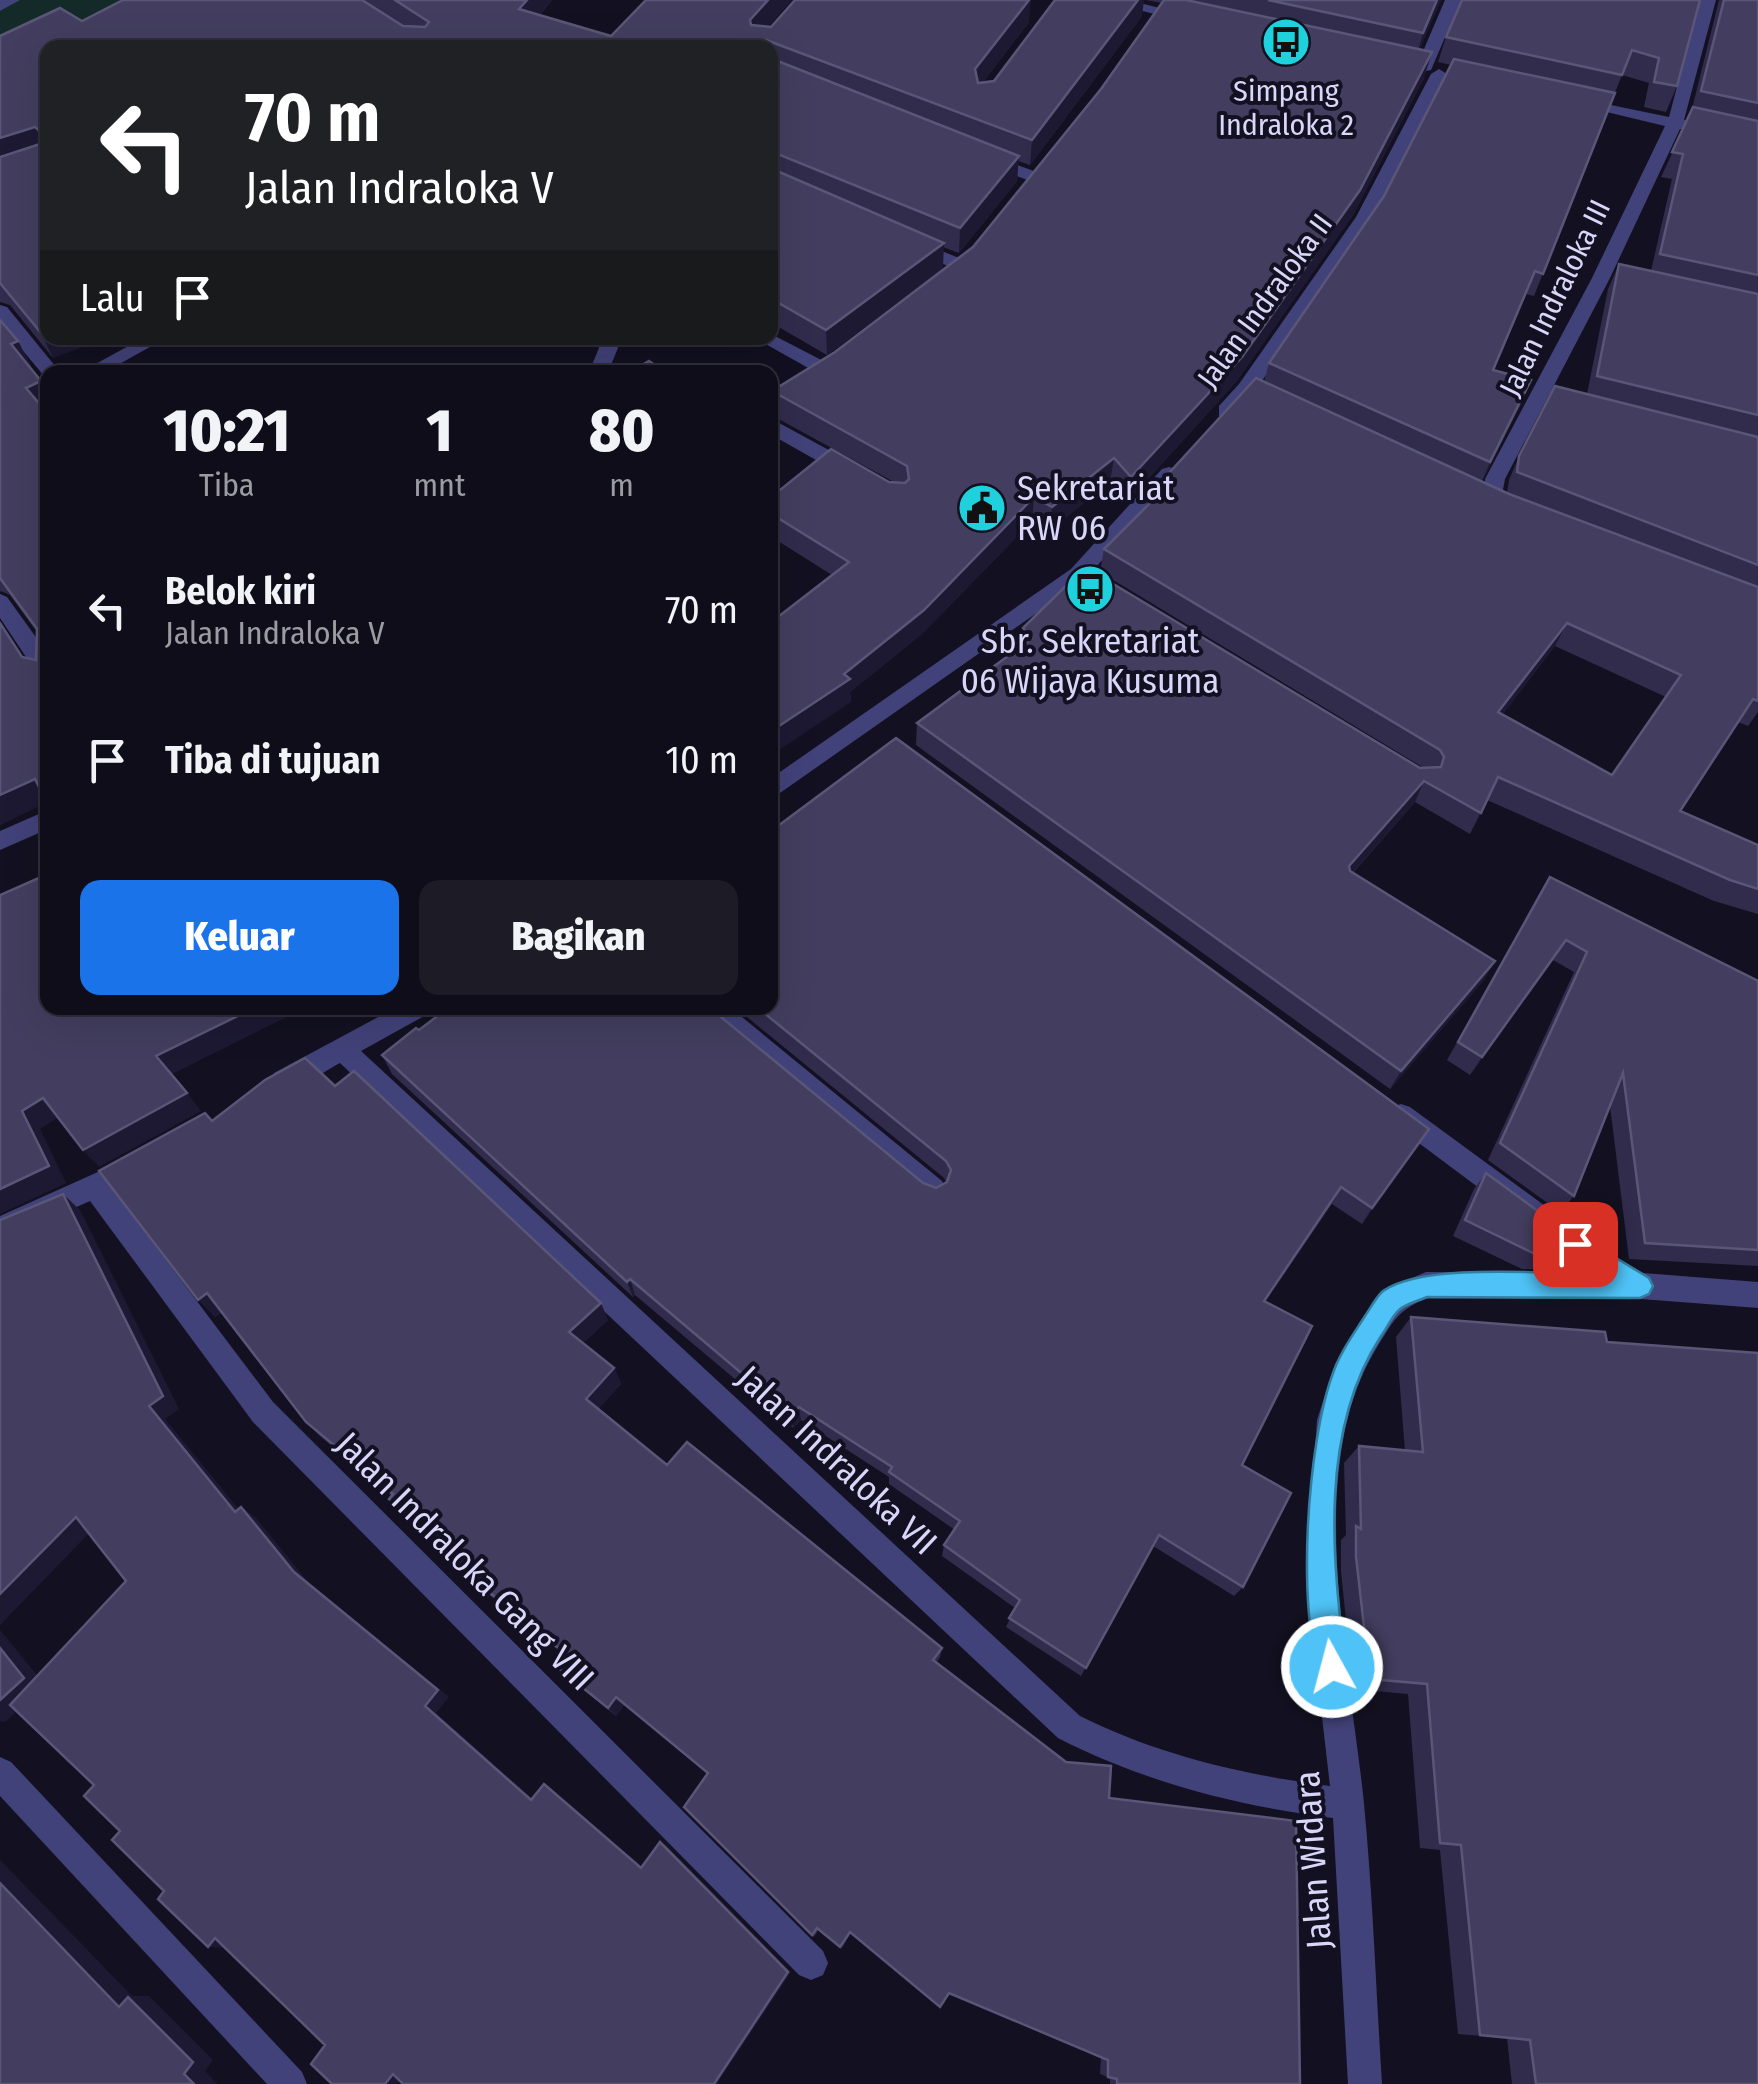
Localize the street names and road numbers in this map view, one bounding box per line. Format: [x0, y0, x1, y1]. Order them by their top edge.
street label: Jalan Indraloka III [1492, 194, 1618, 402]
street label: Jalan Indraloka II [1190, 207, 1340, 395]
street label: Jalan Indraloka VII [728, 1357, 946, 1563]
street label: Jalan Indraloka Gang VIII [327, 1423, 603, 1699]
street label: Jalan Widara [1286, 1770, 1340, 1950]

